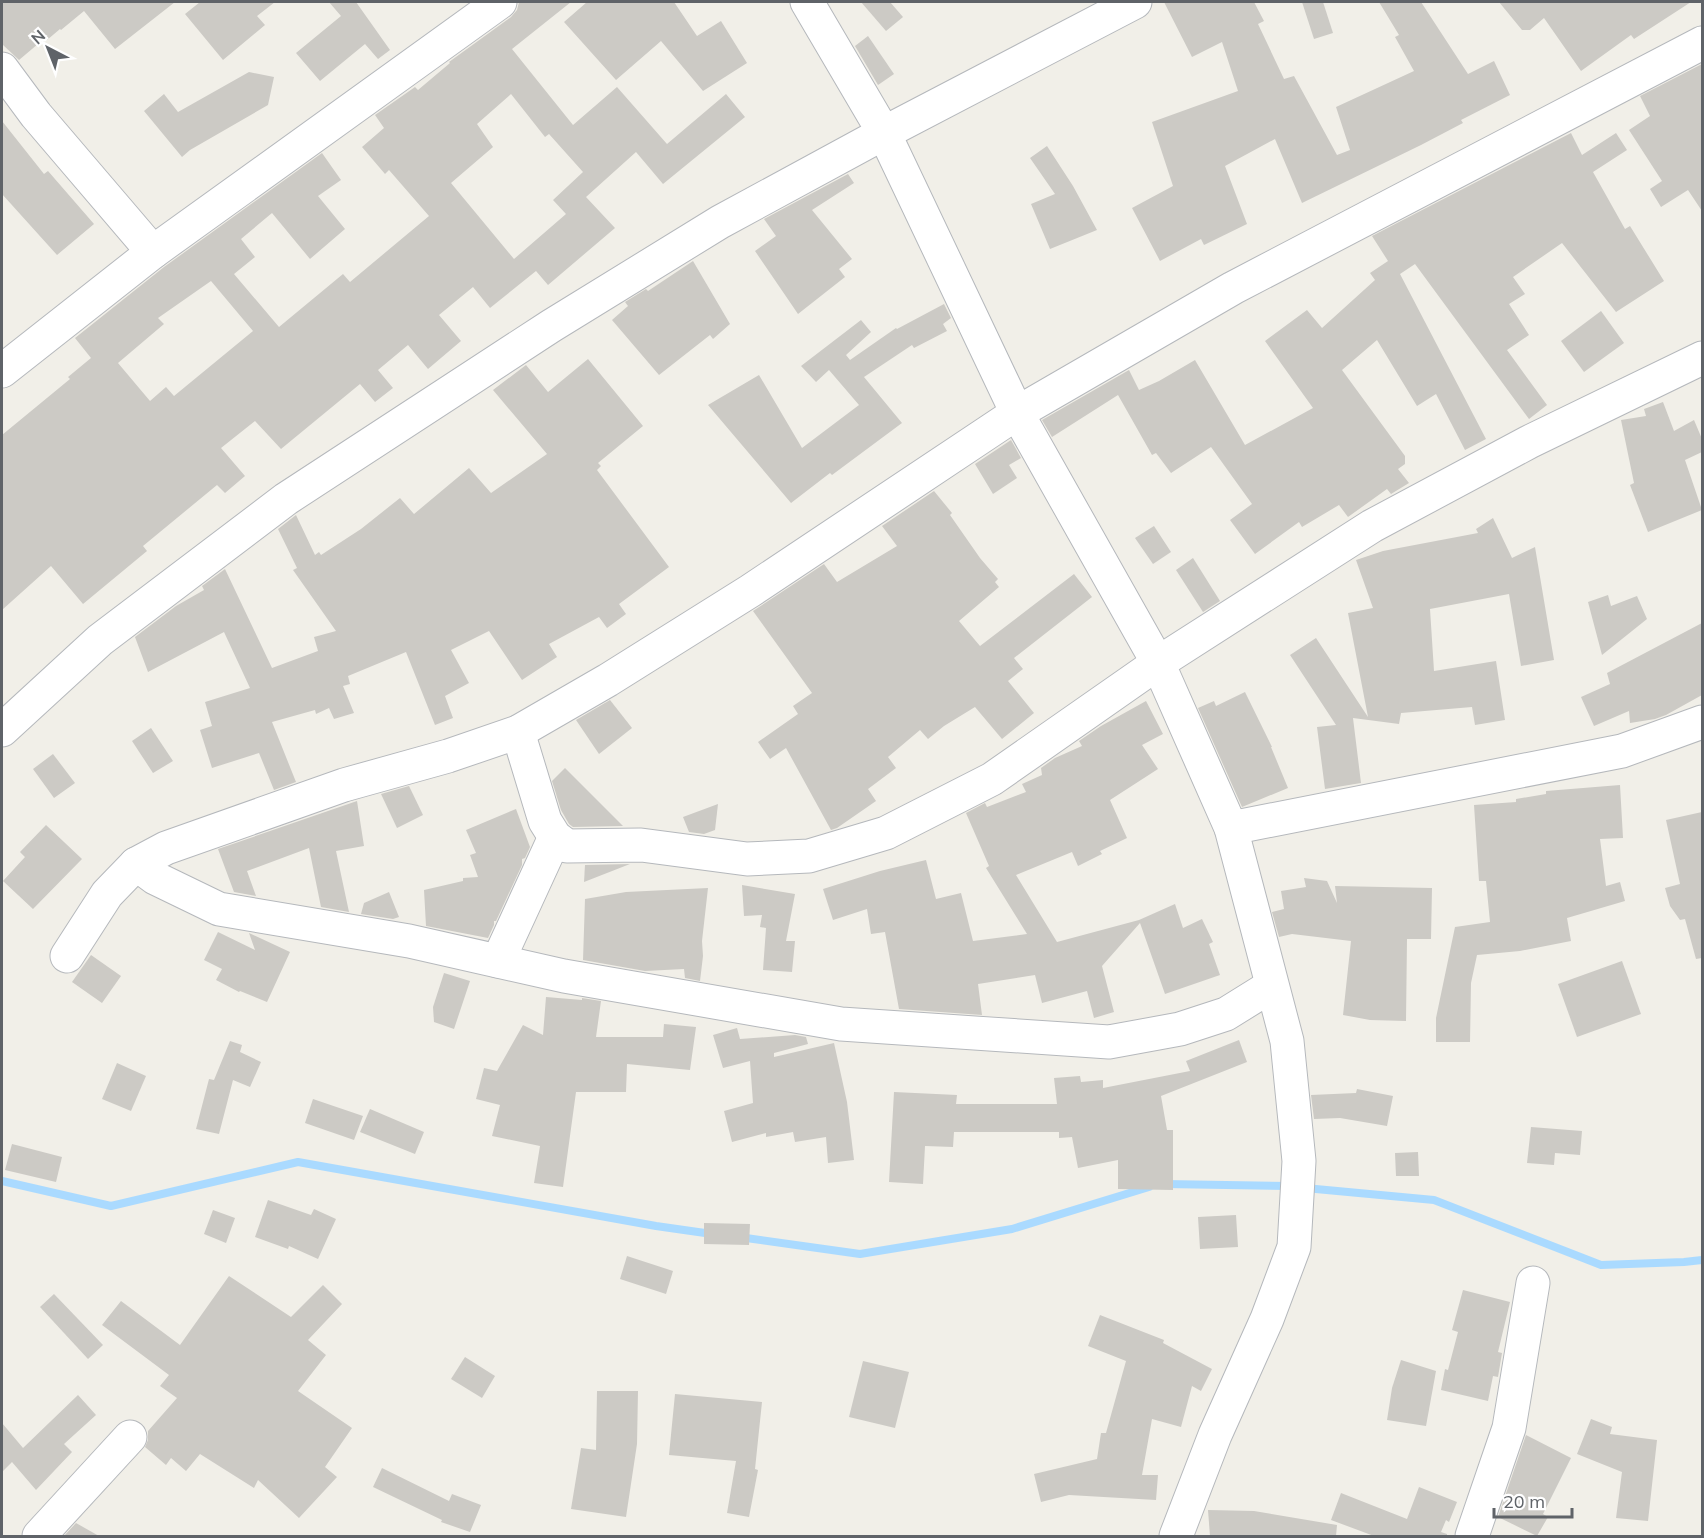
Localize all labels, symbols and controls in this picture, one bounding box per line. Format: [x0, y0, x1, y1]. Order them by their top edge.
north arrow [18, 18, 78, 78]
text: N [27, 25, 49, 48]
scale bar [1494, 1481, 1572, 1519]
text: 20 m [1503, 1490, 1545, 1513]

